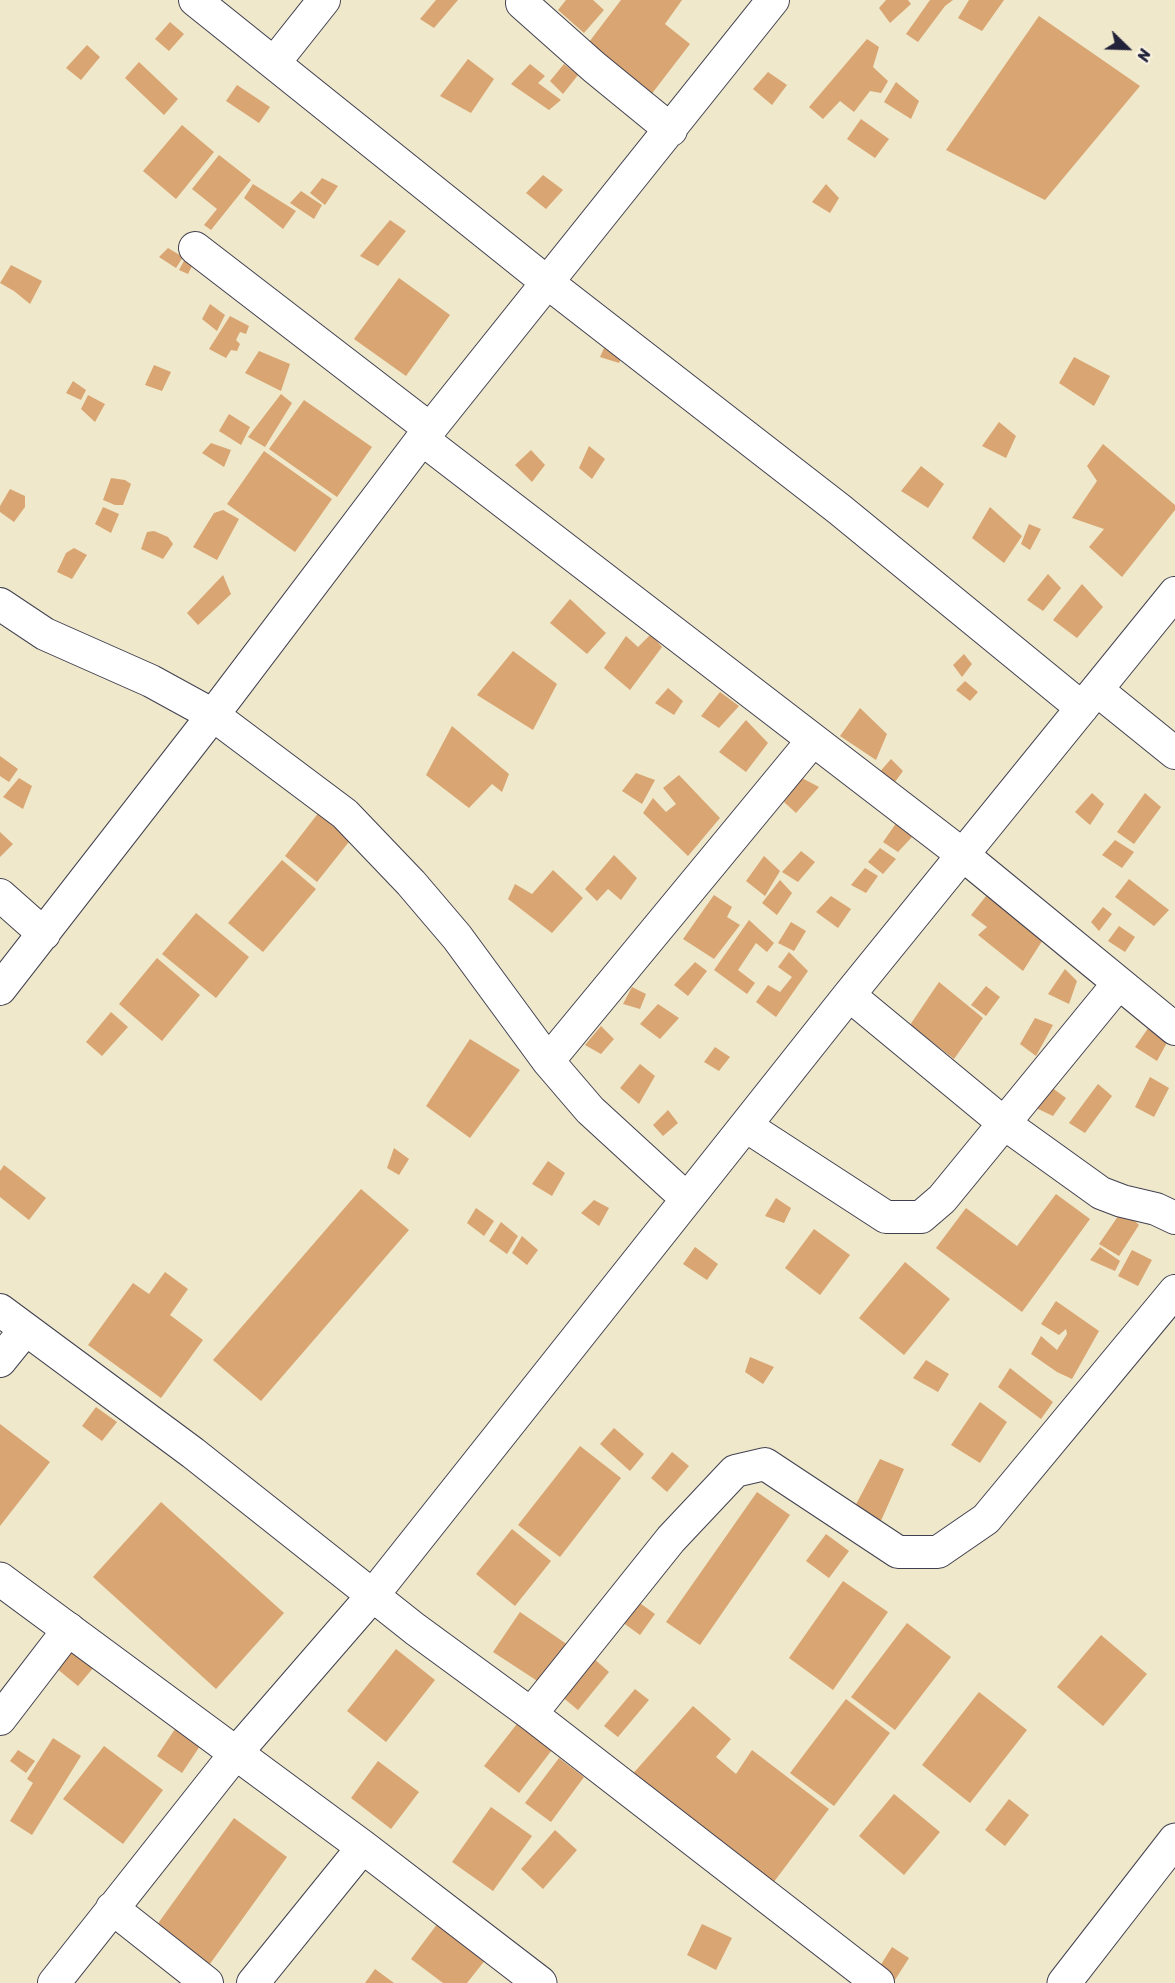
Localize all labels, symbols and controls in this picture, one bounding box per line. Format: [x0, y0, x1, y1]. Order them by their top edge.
north arrow [1097, 18, 1157, 78]
text: N [1129, 44, 1160, 66]

